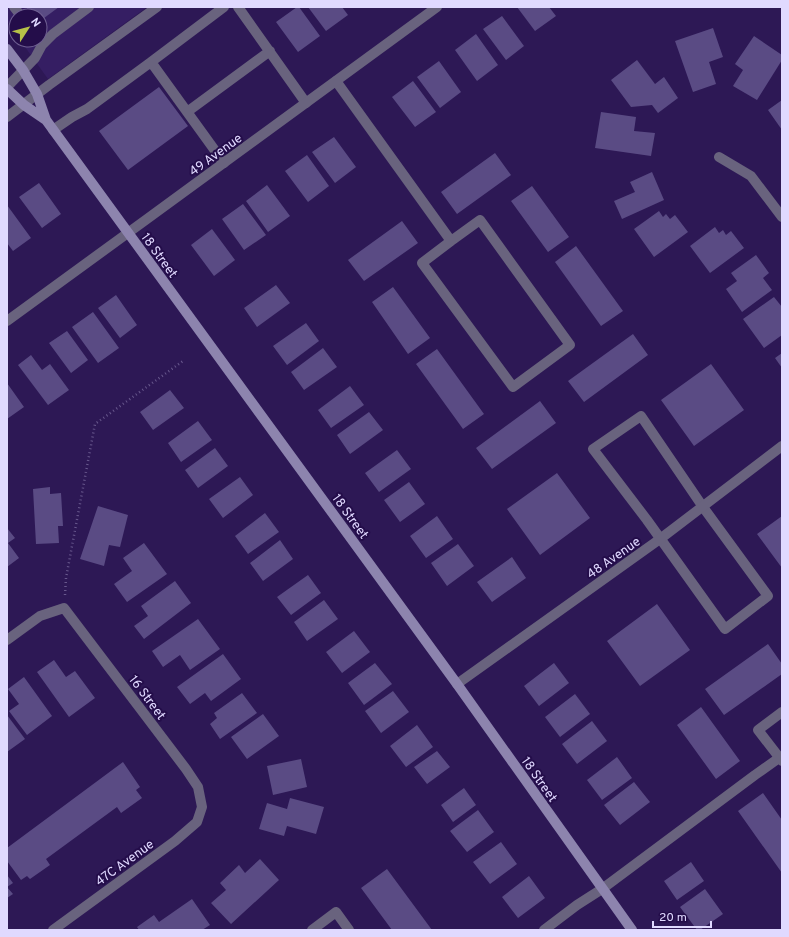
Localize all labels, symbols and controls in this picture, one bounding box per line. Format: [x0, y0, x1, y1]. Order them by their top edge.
north arrow [8, 8, 48, 48]
text: N [27, 15, 43, 30]
street label: 49 Avenue [187, 131, 246, 180]
street label: 18 Street [137, 231, 180, 282]
street label: 18 Street [328, 492, 371, 543]
street label: 48 Avenue [584, 534, 644, 583]
street label: 16 Street [125, 673, 168, 724]
street label: 18 Street [517, 754, 560, 806]
street label: 47C Avenue [93, 837, 158, 890]
scale bar [653, 903, 711, 929]
text: 20 m [659, 910, 687, 926]

